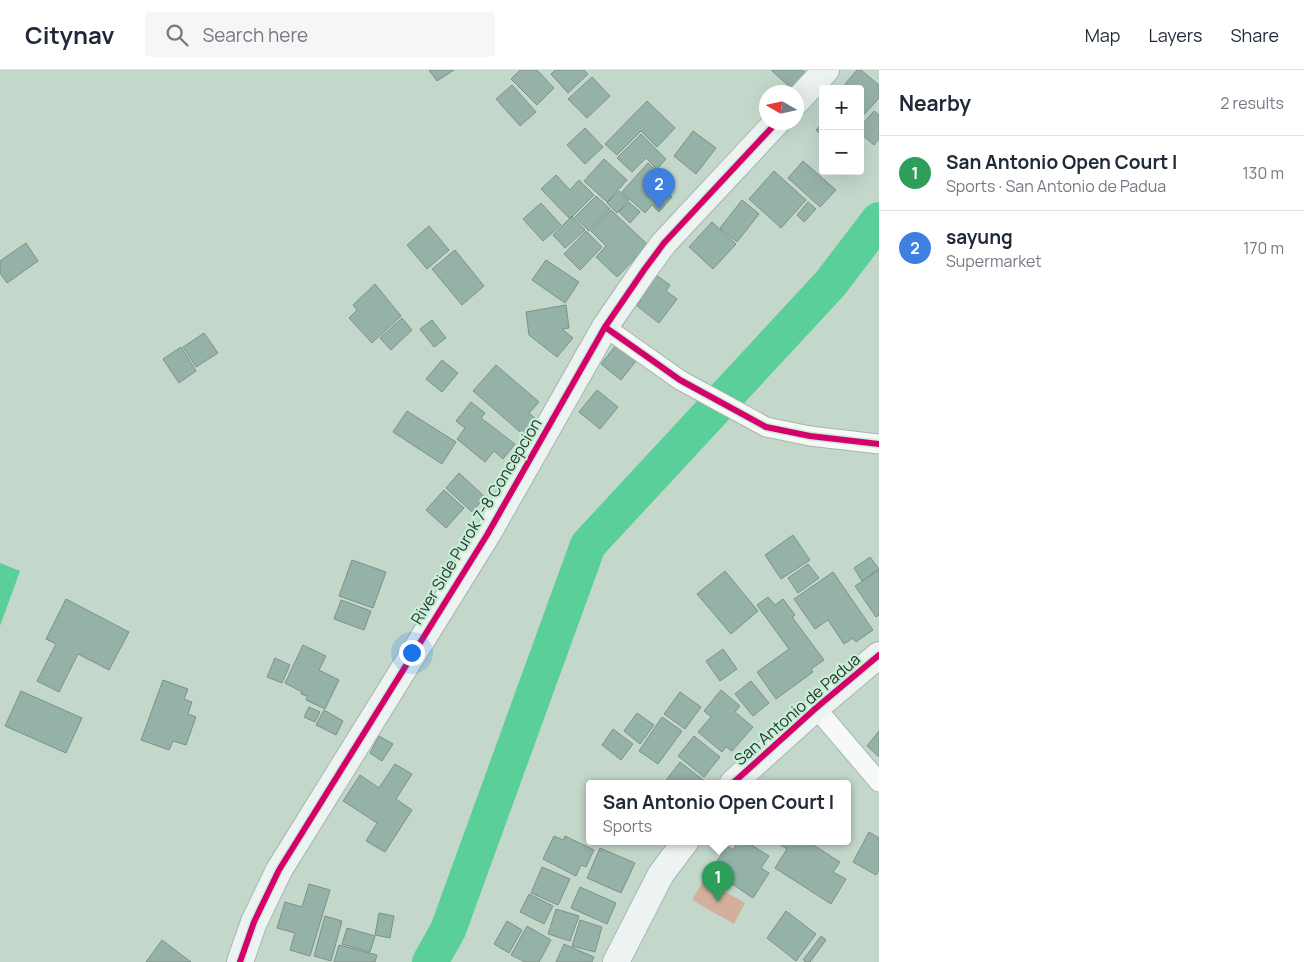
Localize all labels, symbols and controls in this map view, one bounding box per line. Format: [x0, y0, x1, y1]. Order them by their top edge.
search box [145, 12, 495, 57]
text: Citynav [25, 18, 115, 51]
icon: search [163, 21, 191, 49]
text: Search here [203, 22, 308, 48]
text: Map [1085, 23, 1120, 47]
text: Layers [1148, 23, 1202, 47]
text: Share [1230, 23, 1279, 47]
north arrow [759, 85, 804, 130]
map controls [819, 85, 864, 175]
button: + [819, 85, 864, 130]
text: Nearby [899, 89, 971, 117]
text: 2 results [1220, 92, 1284, 114]
button: − [819, 130, 864, 175]
text: San Antonio Open Court I [946, 149, 1177, 175]
text: 1 [911, 162, 919, 184]
text: 130 m [1242, 162, 1284, 184]
pin: 2 [643, 168, 675, 209]
text: Sports · San Antonio de Padua [946, 175, 1166, 197]
text: sayung [946, 224, 1013, 250]
text: 2 [910, 237, 920, 259]
text: 170 m [1243, 237, 1284, 259]
text: Supermarket [946, 250, 1042, 272]
street label: River Side Purok 7-8 Concepcion [406, 414, 546, 628]
your location [399, 640, 425, 666]
street label: San Antonio de Padua [729, 648, 865, 770]
popup [586, 780, 851, 845]
text: San Antonio Open Court I [603, 789, 834, 815]
text: Sports [603, 815, 652, 837]
pin: 1 [702, 861, 734, 902]

